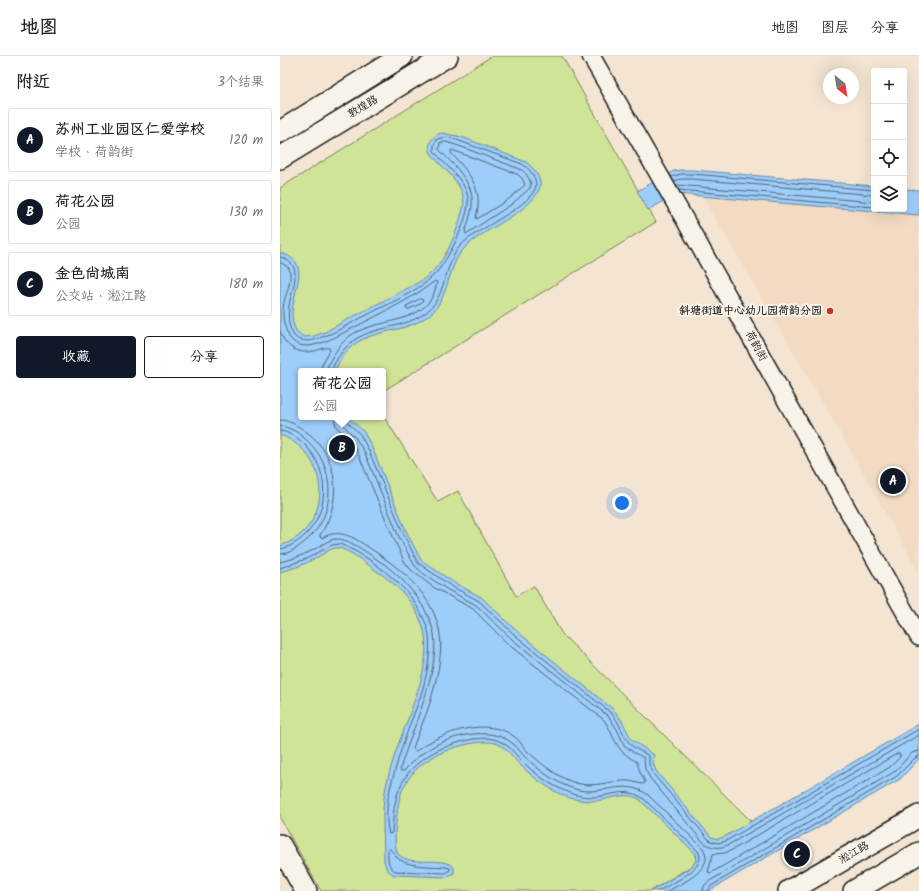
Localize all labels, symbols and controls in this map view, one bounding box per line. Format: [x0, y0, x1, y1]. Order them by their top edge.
text: 地图 [20, 13, 58, 43]
text: 地图 [771, 17, 799, 39]
text: 图层 [821, 17, 849, 39]
text: 分享 [871, 17, 899, 39]
north arrow [823, 68, 859, 104]
map controls [871, 68, 907, 212]
button: + [871, 68, 907, 104]
text: 附近 [16, 69, 50, 96]
text: 3个结果 [218, 72, 264, 93]
street label: 敦煌路 [344, 91, 382, 123]
button: − [871, 104, 907, 140]
text: 苏州工业园区仁爱学校 [55, 118, 205, 142]
text: A [26, 130, 34, 151]
text: 120 m [229, 130, 263, 151]
button: locate [871, 140, 907, 176]
text: 学校 · 荷韵街 [55, 142, 134, 163]
button: layers [871, 176, 907, 212]
text: 荷花公园 [55, 190, 115, 214]
text: B [26, 202, 34, 223]
text: 130 m [229, 202, 263, 223]
text: 公园 [55, 214, 81, 235]
text: 金色尚城南 [55, 262, 130, 286]
text: C [26, 274, 34, 295]
text: 180 m [229, 274, 263, 295]
text: 公交站 · 淞江路 [55, 286, 147, 307]
place label: 斜塘街道中心幼儿园荷韵分园 [679, 302, 822, 320]
marker: 斜塘街道中心幼儿园荷韵分园 [825, 306, 835, 316]
street label: 荷韵街 [740, 327, 772, 366]
button: 收藏 [16, 336, 136, 378]
button: 分享 [144, 336, 264, 378]
popup [298, 368, 386, 420]
text: 荷花公园 [312, 372, 372, 396]
text: 公园 [312, 396, 338, 417]
pin: B [329, 433, 355, 463]
pin: A [880, 466, 906, 496]
your location [612, 493, 632, 513]
street label: 淞江路 [835, 837, 873, 869]
pin: C [784, 839, 810, 869]

